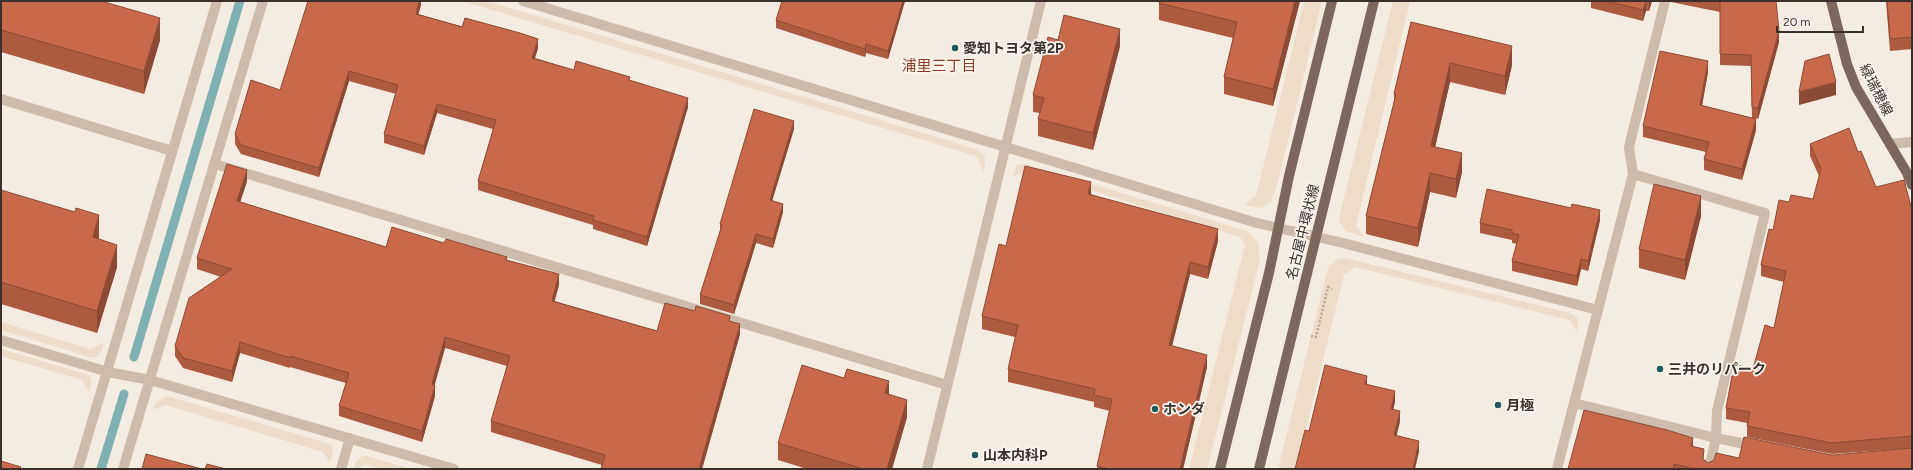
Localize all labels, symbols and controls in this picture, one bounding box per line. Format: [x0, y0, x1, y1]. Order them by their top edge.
scale bar [1777, 8, 1863, 34]
text: 20 m [1783, 15, 1811, 29]
place label: 愛知トヨタ第2P [963, 40, 1064, 57]
marker: 愛知トヨタ第2P [950, 43, 960, 53]
district label: 浦里三丁目 [901, 57, 977, 75]
street label: 緑瑞穂線 [1856, 61, 1896, 119]
street label: 名古屋中環状線 [1283, 182, 1323, 282]
place label: 三井のリパーク [1668, 361, 1766, 378]
marker: 三井のリパーク [1655, 364, 1665, 374]
place label: 月極 [1506, 397, 1534, 414]
marker: 月極 [1493, 400, 1503, 410]
place label: ホンダ [1163, 401, 1205, 418]
marker: ホンダ [1150, 404, 1160, 414]
place label: 山本内科P [983, 447, 1048, 464]
marker: 山本内科P [970, 450, 980, 460]

